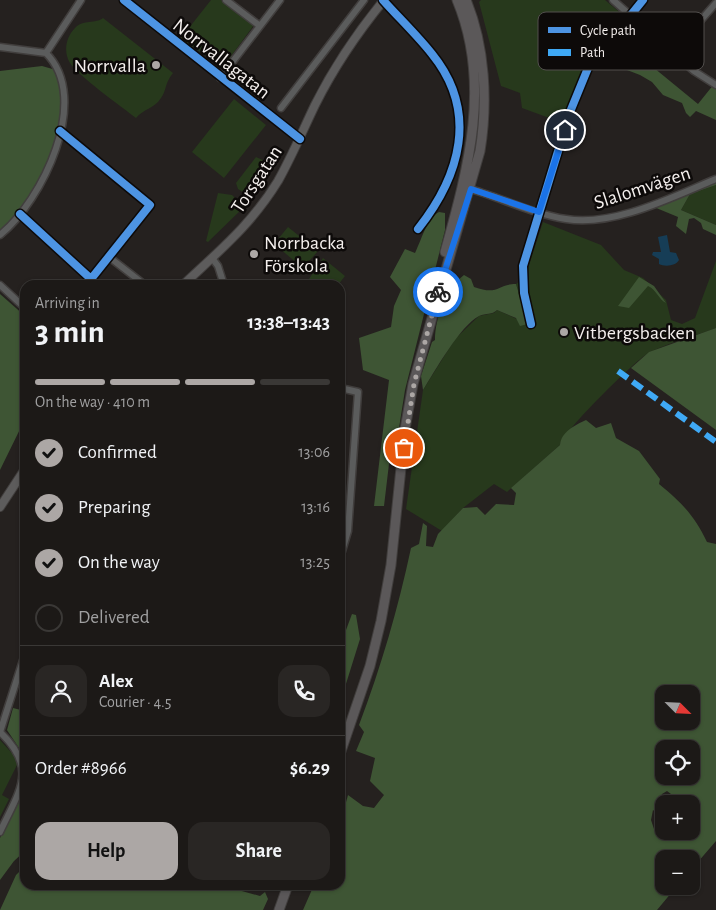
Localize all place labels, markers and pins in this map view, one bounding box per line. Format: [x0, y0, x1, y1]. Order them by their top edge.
place label: Norrvalla [73, 56, 146, 76]
marker: Norrvalla [150, 59, 162, 71]
pin [544, 109, 586, 151]
place label: Norrbacka Förskola [264, 233, 345, 276]
marker: Norrbacka Förskola [248, 248, 260, 260]
place label: Vitbergsbacken [574, 323, 695, 343]
marker: Vitbergsbacken [558, 326, 570, 338]
pin [383, 427, 425, 469]

